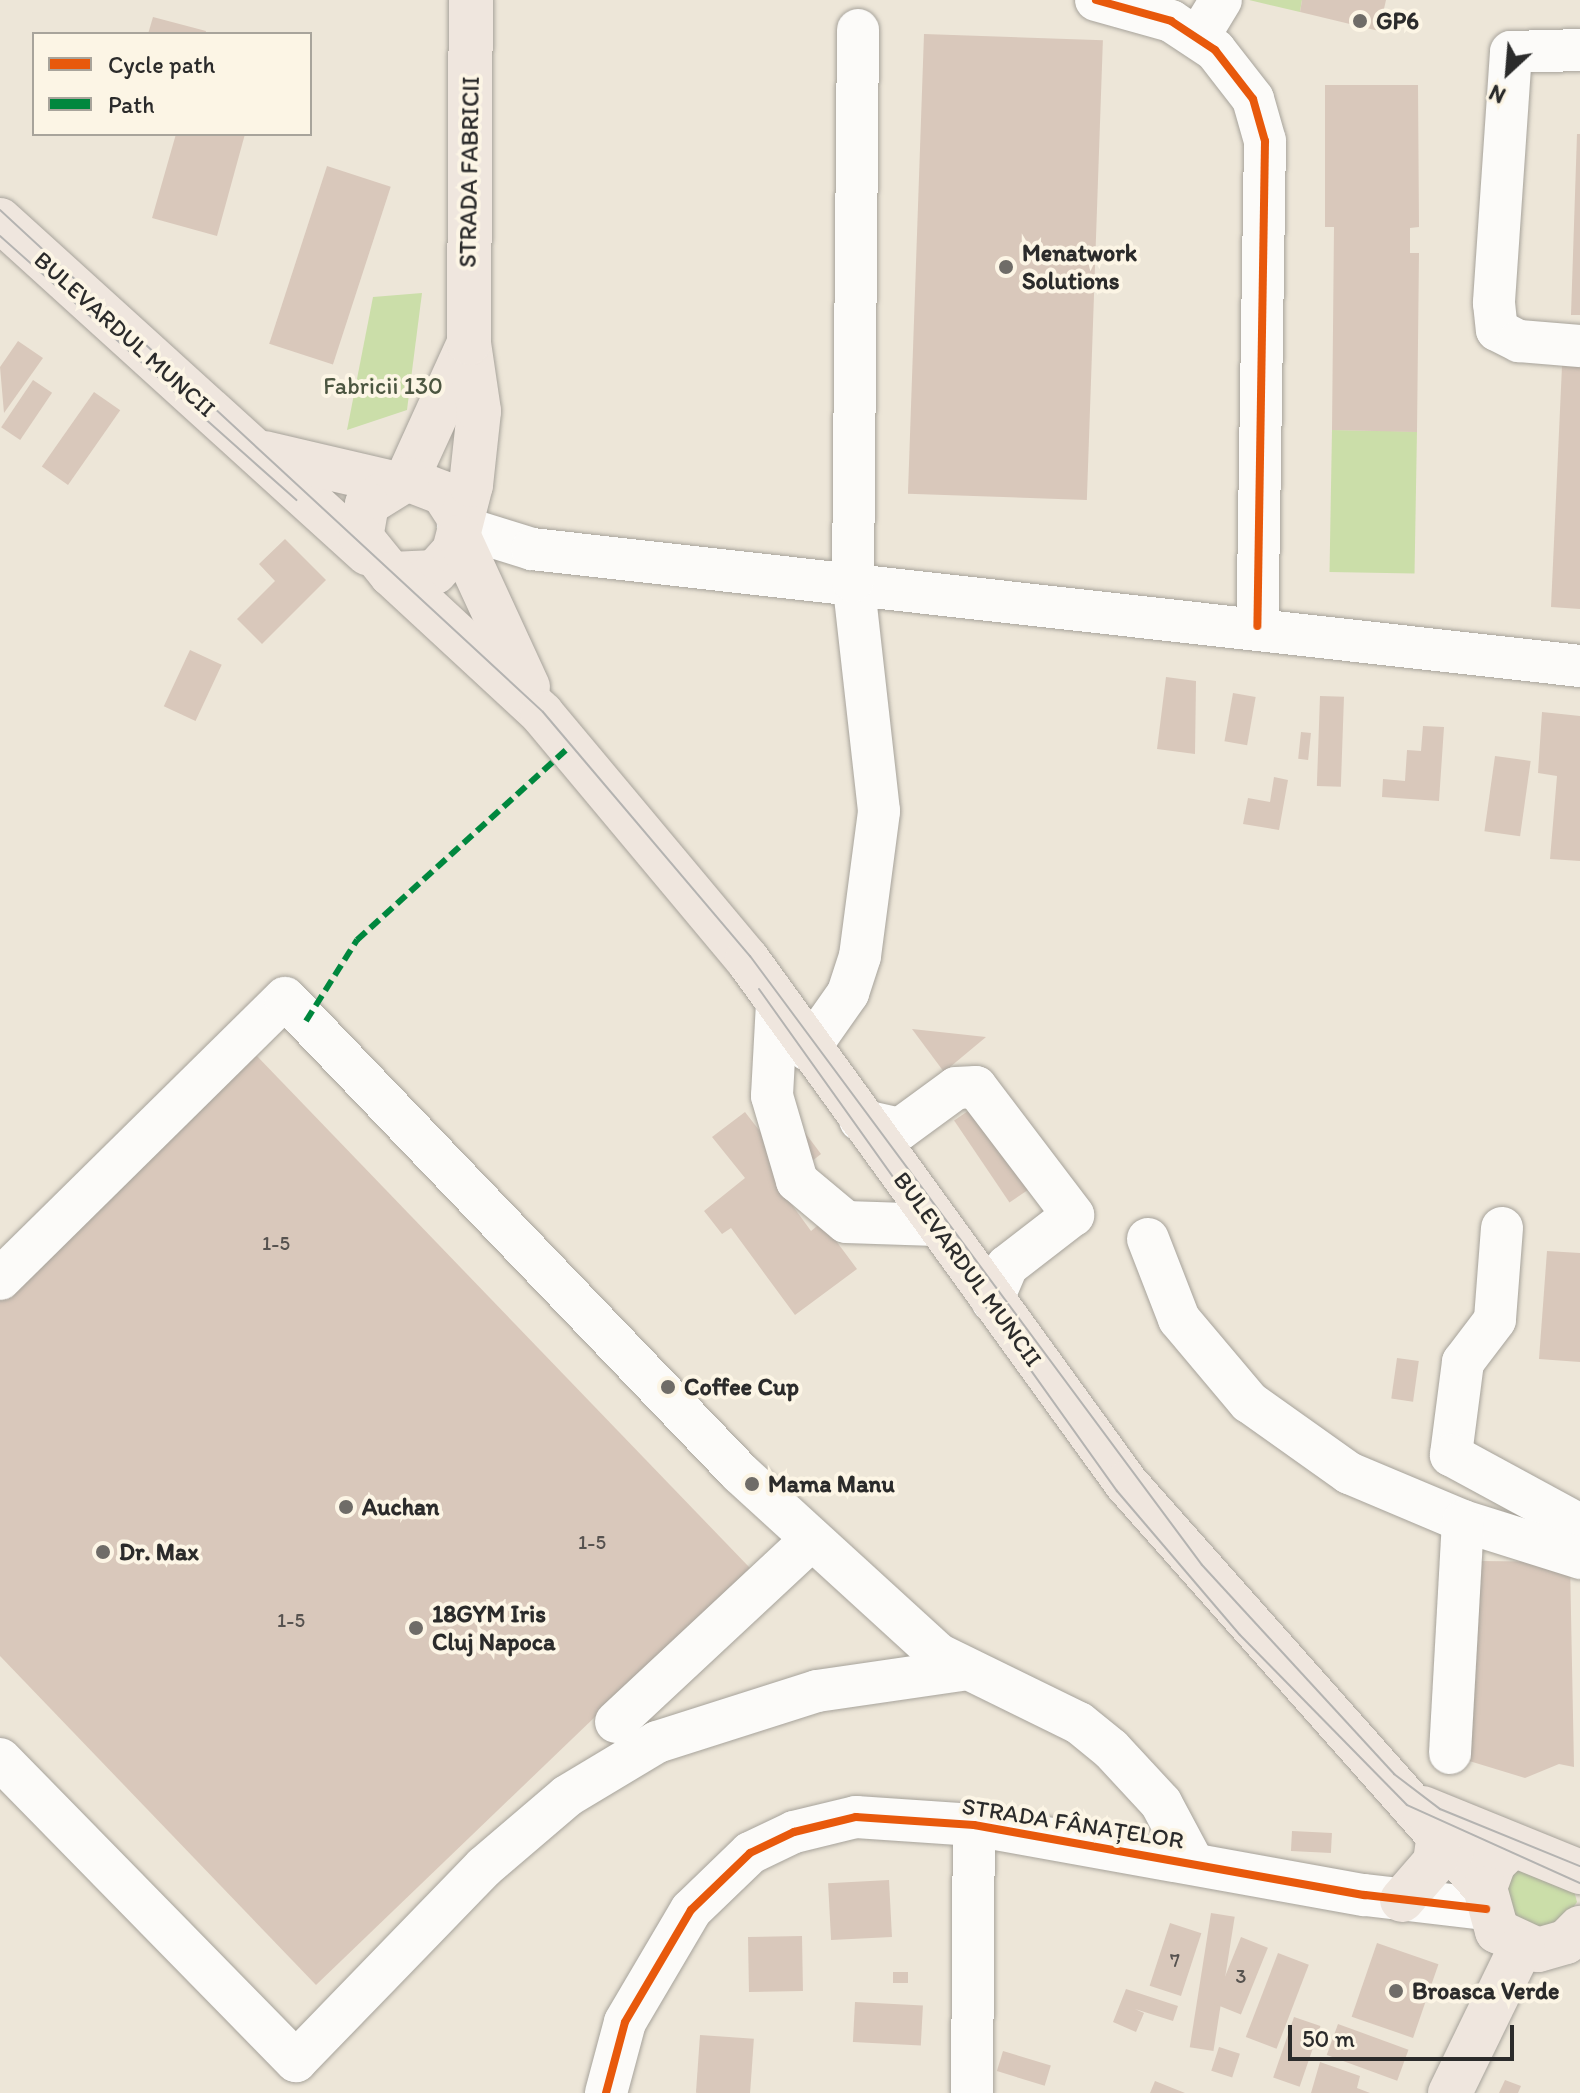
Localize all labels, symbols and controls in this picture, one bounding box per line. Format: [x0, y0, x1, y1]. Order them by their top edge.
place label: GP6 [1376, 7, 1419, 35]
marker: GP6 [1351, 12, 1369, 30]
legend [32, 32, 312, 136]
north arrow [1468, 32, 1548, 112]
text: Cycle path [108, 50, 215, 79]
street label: STRADA FABRICII [453, 77, 485, 267]
text: N [1485, 79, 1510, 109]
text: Path [108, 90, 155, 119]
place label: Menatwork Solutions [1022, 239, 1137, 295]
street label: BULEVARDUL MUNCII [29, 246, 221, 422]
marker: Menatwork Solutions [997, 258, 1015, 276]
park label: Fabricii 130 [323, 372, 443, 400]
street label: BULEVARDUL MUNCII [888, 1167, 1048, 1371]
house number: 1-5 [262, 1231, 290, 1255]
place label: Coffee Cup [684, 1373, 799, 1401]
marker: Coffee Cup [659, 1378, 677, 1396]
place label: Mama Manu [768, 1470, 895, 1498]
marker: Mama Manu [743, 1475, 761, 1493]
place label: Auchan [362, 1493, 439, 1521]
marker: Auchan [337, 1498, 355, 1516]
house number: 1-5 [578, 1530, 606, 1554]
place label: Dr. Max [119, 1538, 199, 1566]
marker: Dr. Max [94, 1543, 112, 1561]
place label: 18GYM Iris Cluj Napoca [432, 1600, 556, 1656]
house number: 1-5 [277, 1608, 305, 1632]
marker: 18GYM Iris Cluj Napoca [407, 1619, 425, 1637]
street label: STRADA FÂNAȚELOR [961, 1791, 1185, 1855]
house number: 7 [1170, 1948, 1180, 1972]
house number: 3 [1236, 1964, 1246, 1988]
place label: Broasca Verde [1412, 1977, 1559, 2005]
marker: Broasca Verde [1387, 1982, 1405, 2000]
scale bar [1292, 2009, 1518, 2059]
text: 50 m [1302, 2024, 1355, 2053]

